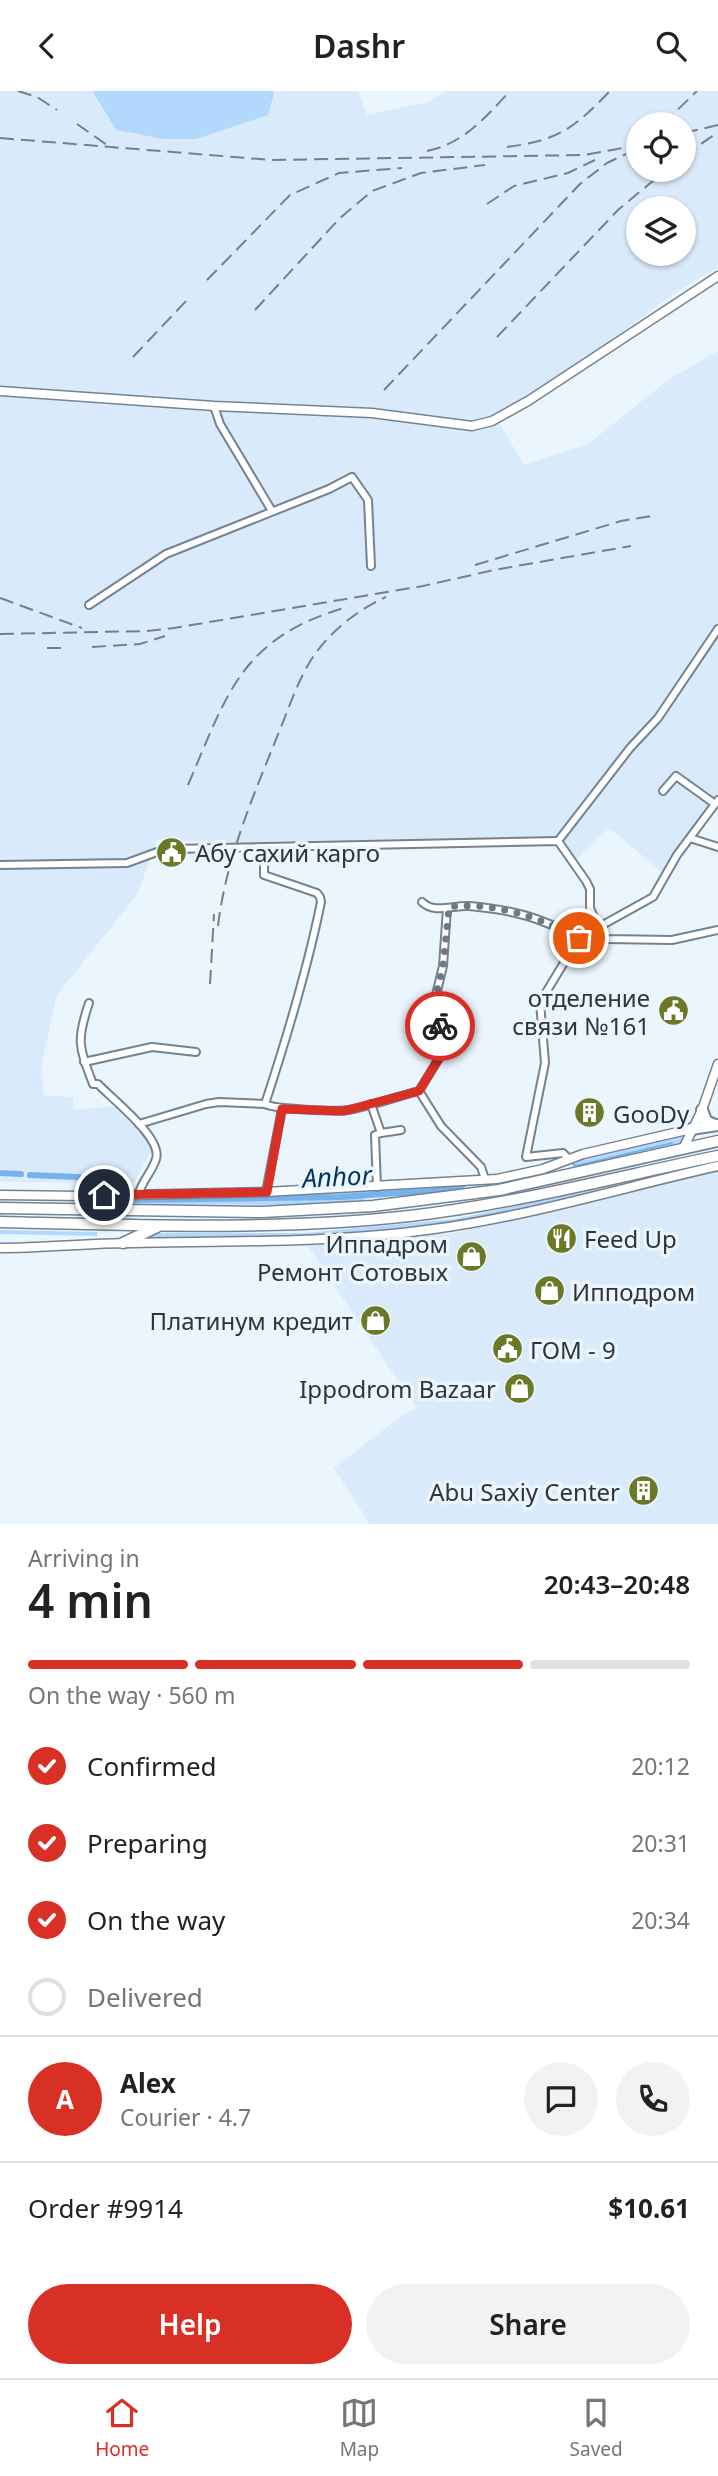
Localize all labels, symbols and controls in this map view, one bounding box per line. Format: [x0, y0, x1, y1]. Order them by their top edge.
text: Dashr [313, 24, 405, 67]
icon: back [28, 27, 66, 65]
icon: search [652, 27, 690, 65]
map controls [626, 112, 696, 266]
button: locate [626, 112, 696, 182]
button: layers [626, 196, 696, 266]
public building icon: Абу сахий карго [155, 835, 189, 869]
place label: Абу сахий карго [195, 836, 380, 869]
pin [549, 908, 609, 968]
icon: bag [560, 919, 598, 957]
place label: отделение связи №161 [512, 981, 650, 1042]
courier [405, 991, 475, 1061]
public building icon: отделение связи №161 [656, 994, 690, 1028]
icon: bike [421, 1007, 459, 1045]
building icon: GooDy [573, 1096, 607, 1130]
place label: GooDy [613, 1097, 690, 1130]
water label: Anhor [299, 1156, 374, 1196]
pin [74, 1165, 134, 1225]
icon: home [85, 1176, 123, 1214]
restaurant icon: Feed Up [544, 1221, 578, 1255]
place label: Feed Up [584, 1222, 677, 1255]
place label: Иппадром Ремонт Сотовых [257, 1227, 449, 1288]
shop icon: Иппадром Ремонт Сотовых [454, 1240, 488, 1274]
shop icon: Ипподром [532, 1274, 566, 1308]
place label: Ипподром [572, 1275, 695, 1308]
shop icon: Платинум кредит [359, 1303, 393, 1337]
place label: Платинум кредит [150, 1304, 353, 1337]
public building icon: ГОМ - 9 [490, 1332, 524, 1366]
place label: ГОМ - 9 [530, 1333, 616, 1366]
shop icon: Ippodrom Bazaar [502, 1371, 536, 1405]
place label: Ippodrom Bazaar [299, 1372, 496, 1405]
building icon: Abu Saxiy Center [626, 1474, 660, 1508]
place label: Abu Saxiy Center [429, 1475, 620, 1508]
text: Arriving in [28, 1542, 140, 1574]
text: 20:43–20:48 [544, 1566, 690, 1602]
text: 4 min [28, 1569, 153, 1631]
text: On the way · 560 m [28, 1679, 235, 1711]
icon: check [28, 1747, 66, 1785]
text: Confirmed [87, 1748, 217, 1784]
text: 20:12 [631, 1750, 690, 1782]
icon: check [28, 1824, 66, 1862]
text: Preparing [87, 1825, 208, 1861]
text: 20:31 [631, 1827, 690, 1859]
icon: check [28, 1901, 66, 1939]
text: On the way [87, 1902, 225, 1938]
text: 20:34 [631, 1904, 690, 1936]
text: Delivered [87, 1979, 203, 2015]
button: chat [524, 2062, 598, 2136]
button: phone [616, 2062, 690, 2136]
text: Alex [120, 2065, 176, 2101]
text: A [56, 2081, 74, 2117]
text: Courier · 4.7 [120, 2101, 251, 2133]
text: Order #9914 [28, 2190, 183, 2226]
text: $10.61 [608, 2190, 690, 2226]
button: Help [28, 2284, 352, 2364]
button: Share [366, 2284, 690, 2364]
tab: Home [95, 2394, 149, 2462]
tab: Map [340, 2394, 379, 2462]
tab: Saved [570, 2394, 623, 2462]

